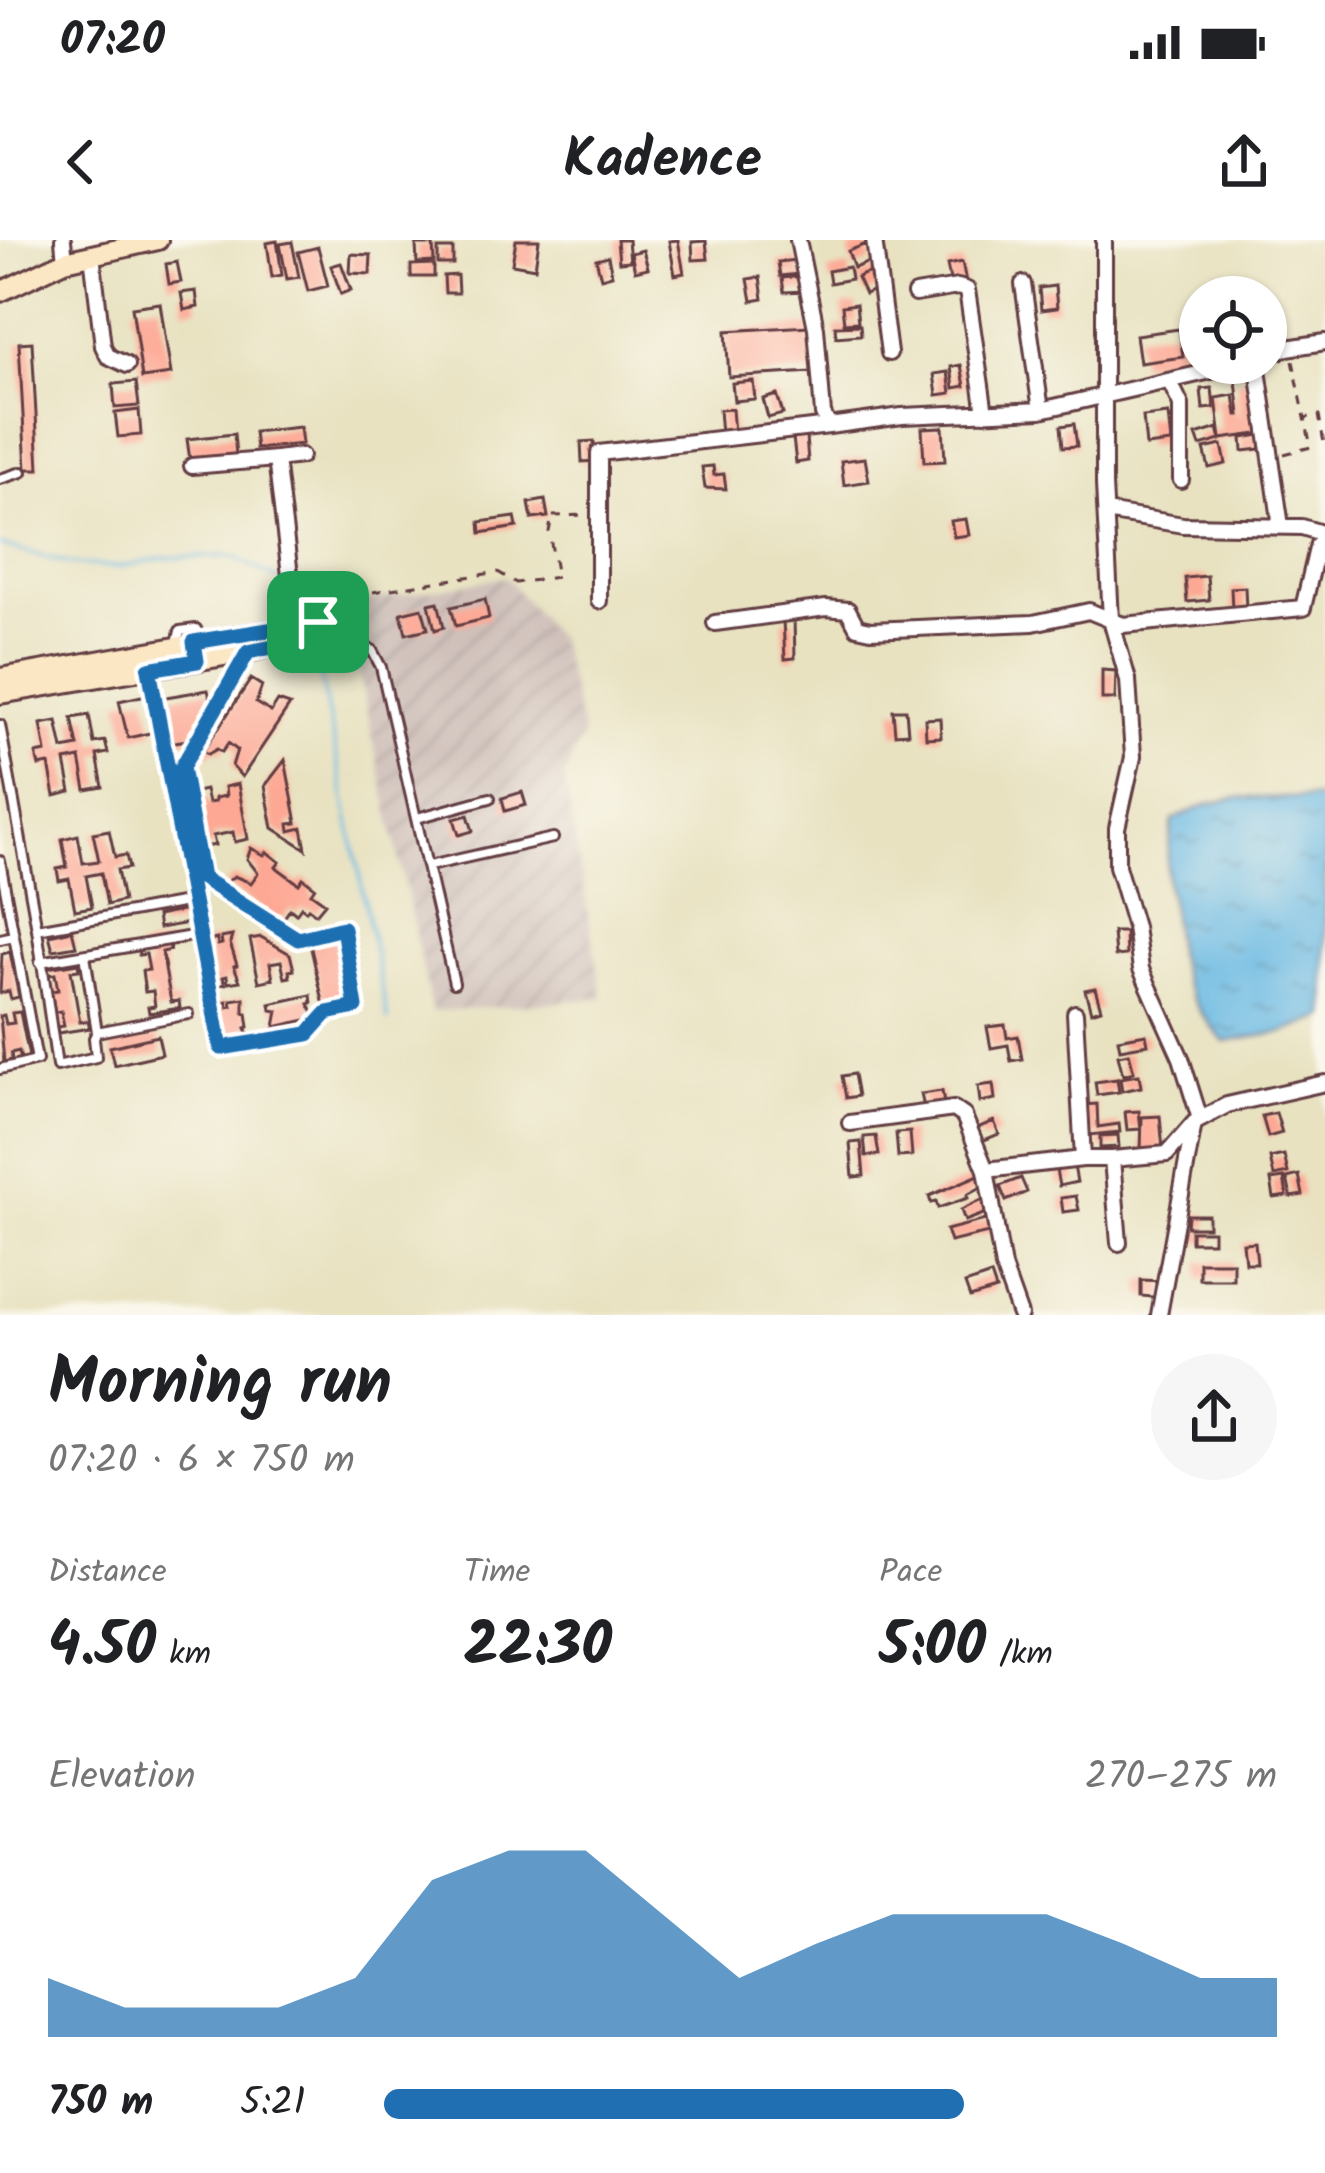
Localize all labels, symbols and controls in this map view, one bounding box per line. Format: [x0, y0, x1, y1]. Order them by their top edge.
text: 07:20 [60, 6, 165, 78]
text: Kadence [563, 119, 762, 205]
icon: back [48, 129, 114, 195]
icon: share [1211, 129, 1277, 195]
map controls [1179, 276, 1287, 384]
button: locate [1179, 276, 1287, 384]
pin [267, 571, 369, 673]
icon: arrive [285, 589, 351, 655]
text: Morning run [48, 1333, 392, 1438]
button: share [1151, 1354, 1277, 1480]
text: 07:20 · 6 × 750 m [48, 1431, 355, 1493]
text: Distance [48, 1547, 167, 1600]
text: Time [464, 1547, 530, 1600]
text: Pace [879, 1547, 942, 1600]
text: 4.50 [48, 1600, 156, 1696]
text: 22:30 [464, 1600, 612, 1696]
text: 5:00 [879, 1600, 986, 1696]
text: km [156, 1629, 211, 1682]
text: /km [986, 1629, 1053, 1682]
text: Elevation [48, 1747, 196, 1809]
text: 270–275 m [1085, 1747, 1277, 1809]
text: 750 m [48, 2073, 153, 2135]
text: 5:21 [240, 2073, 305, 2135]

